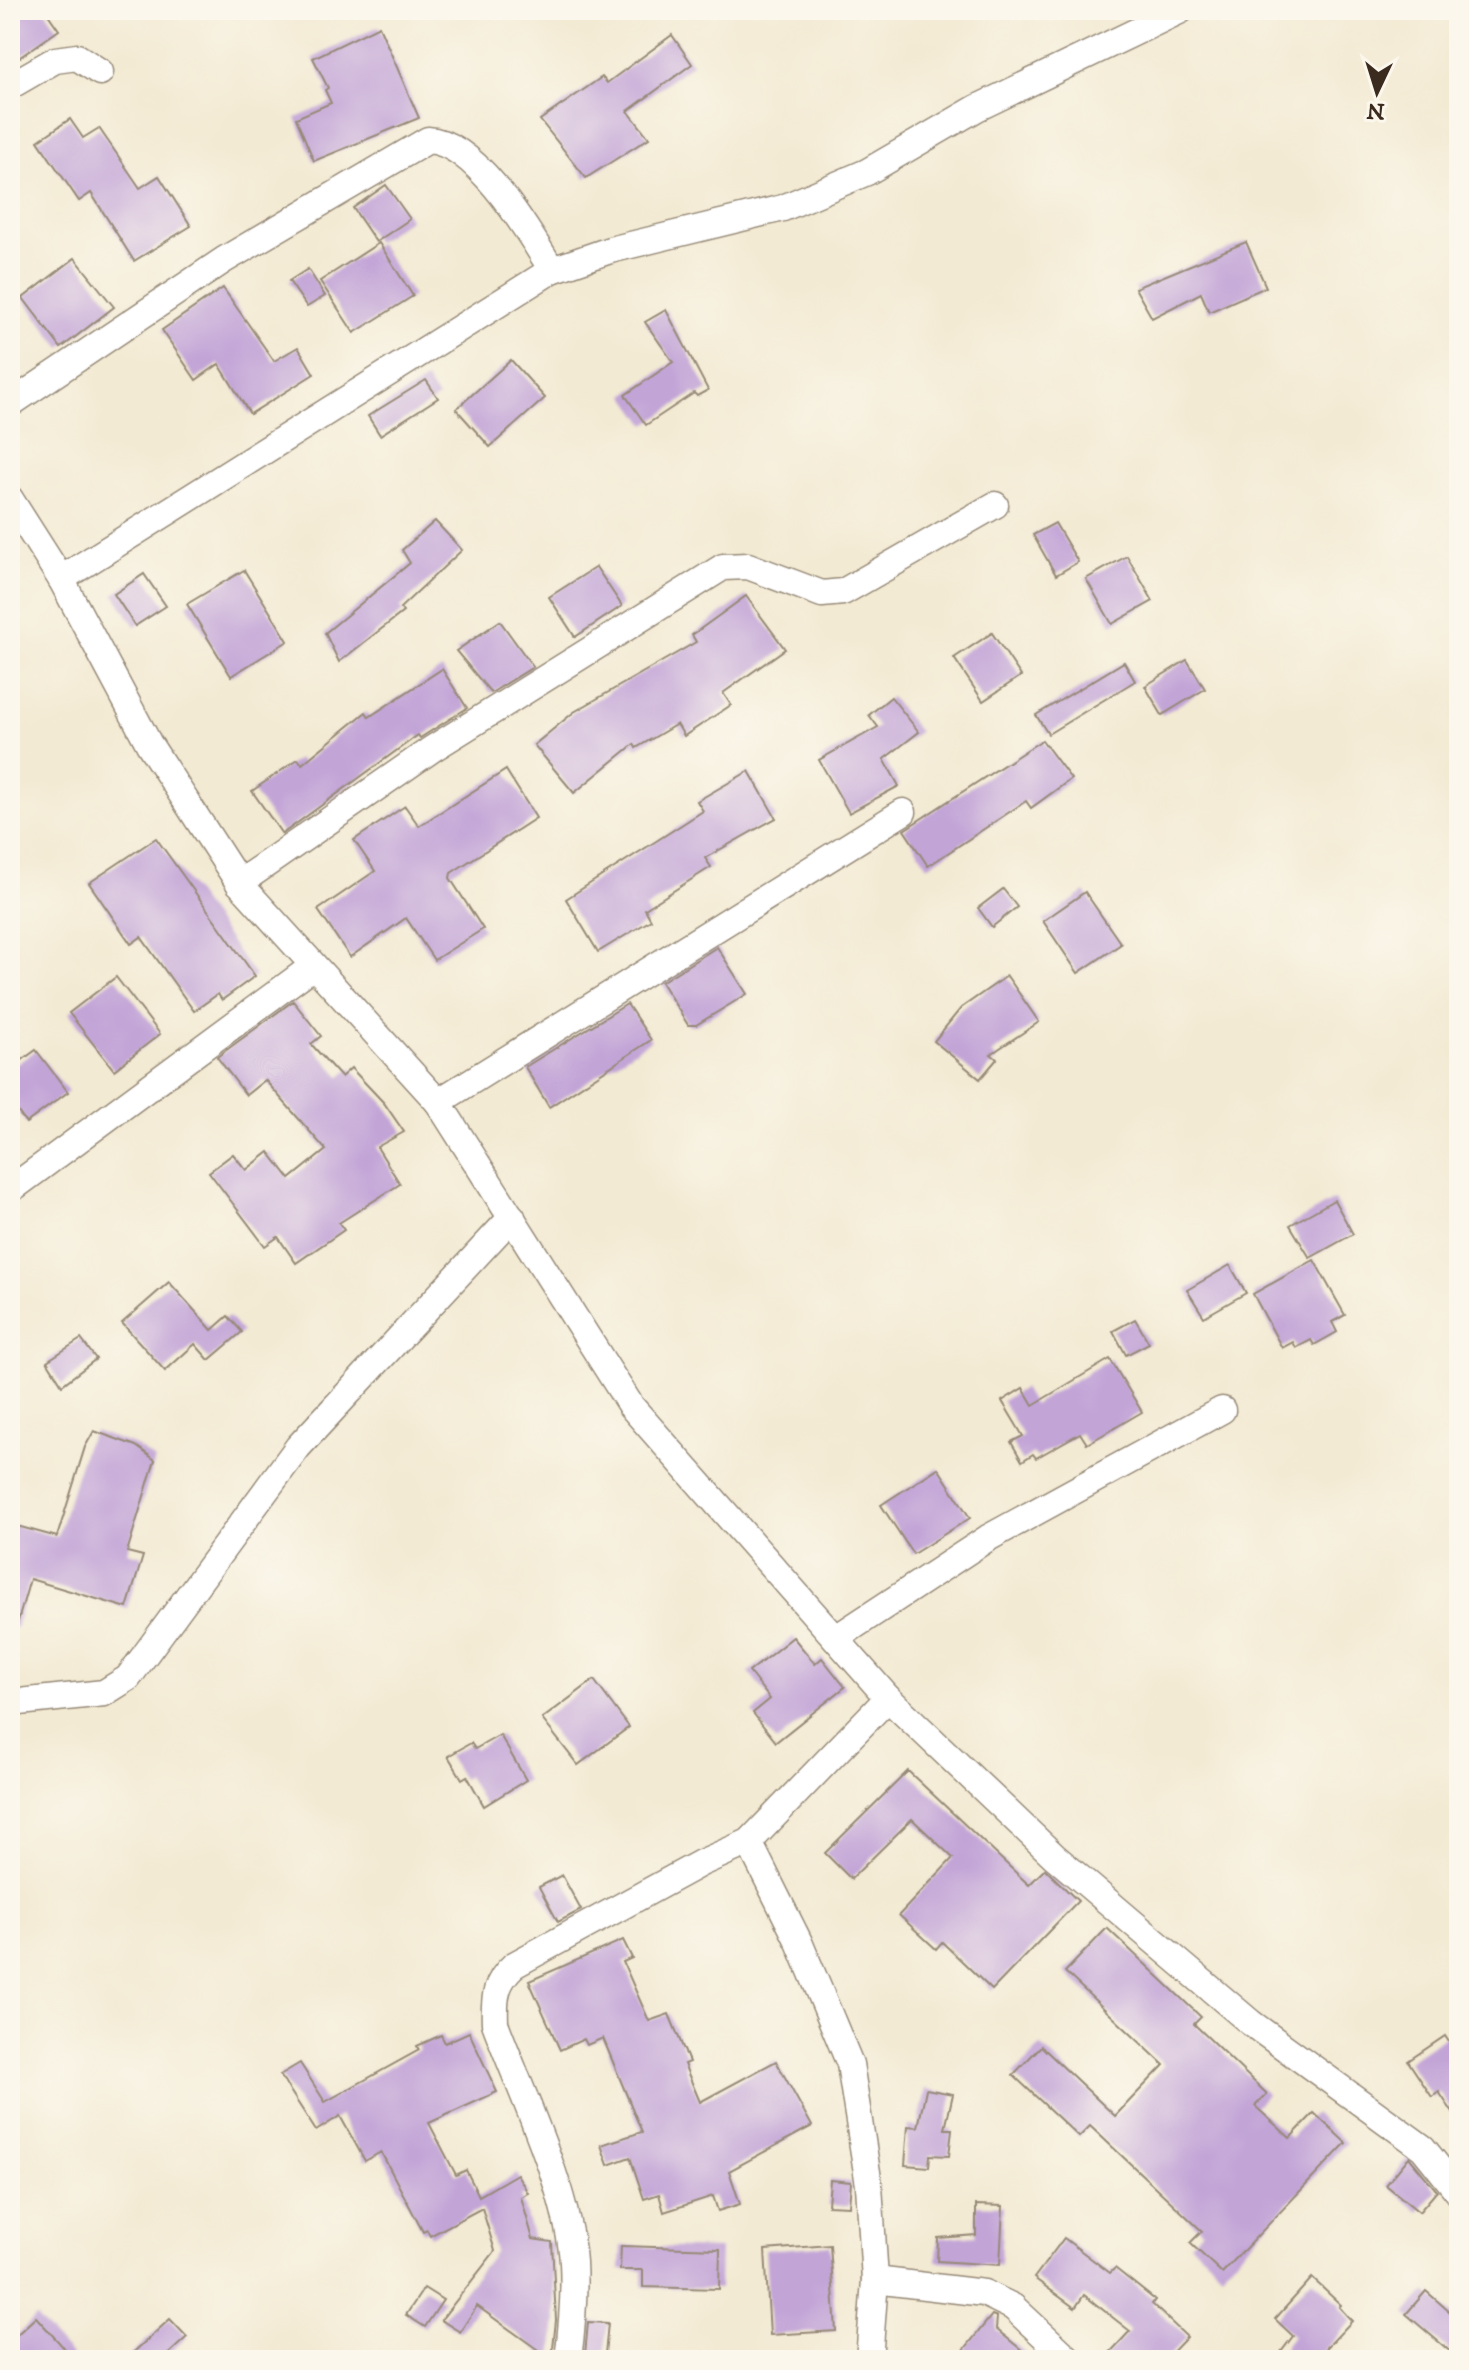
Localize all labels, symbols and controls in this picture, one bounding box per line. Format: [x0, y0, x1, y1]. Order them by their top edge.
north arrow [1337, 52, 1417, 132]
text: N [1366, 96, 1386, 125]

